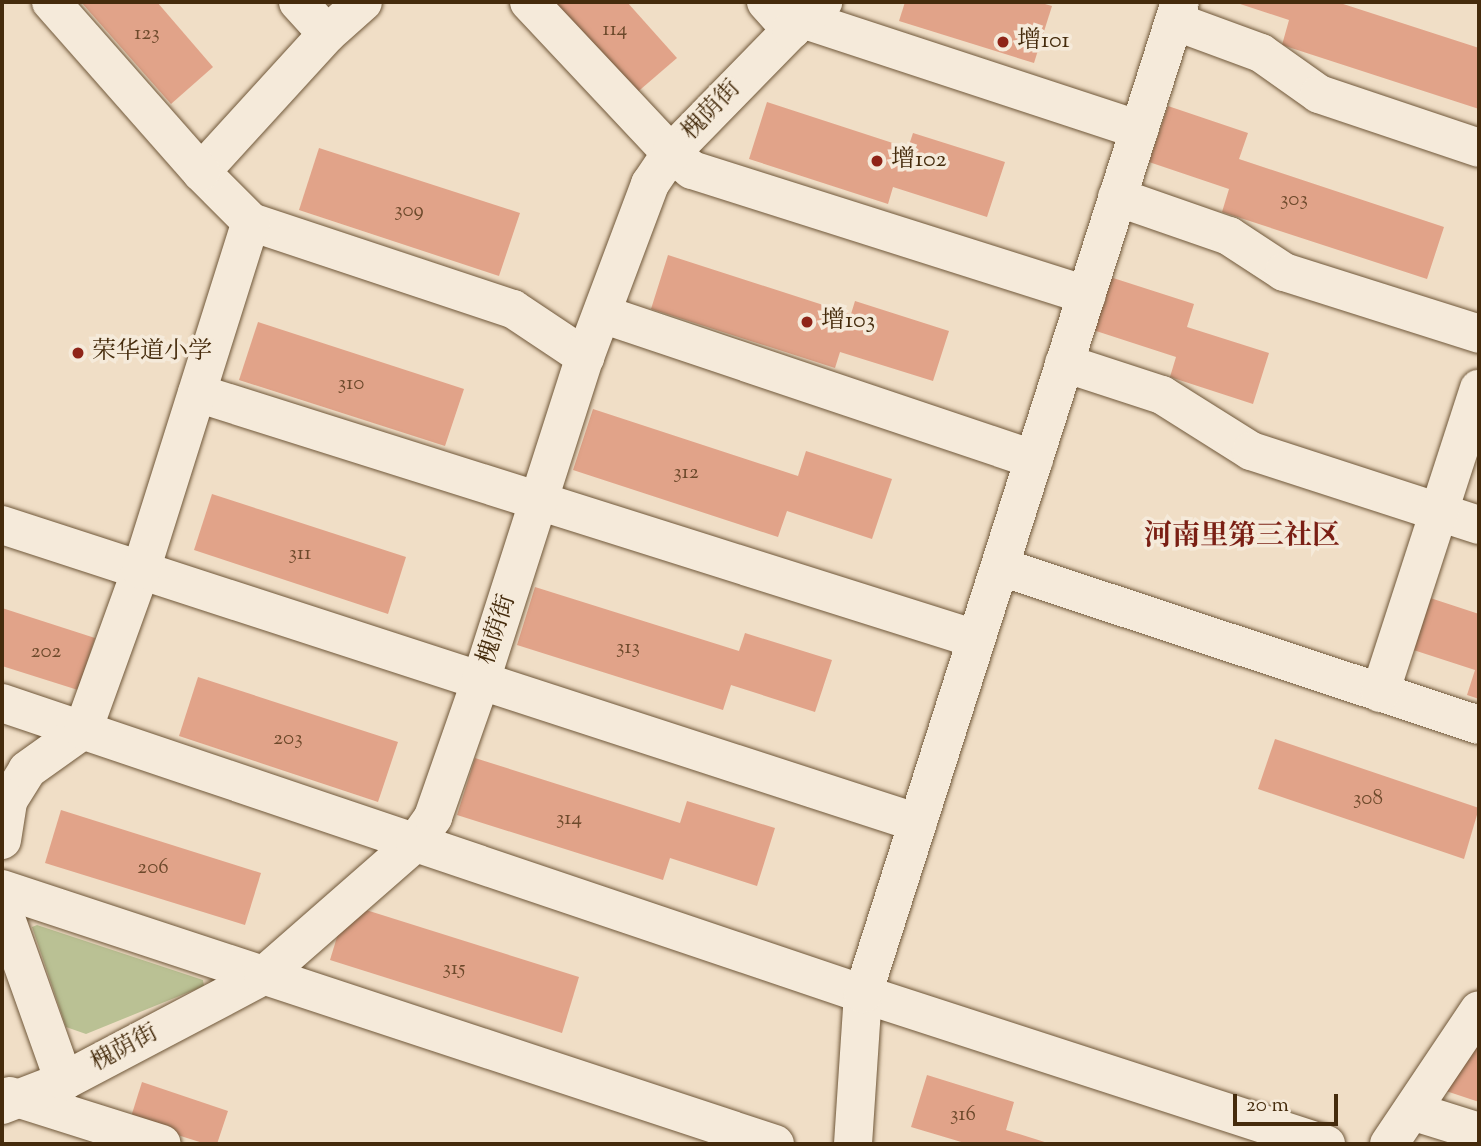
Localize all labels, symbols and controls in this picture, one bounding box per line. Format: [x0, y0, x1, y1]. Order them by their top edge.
house number: 114 [603, 17, 627, 43]
house number: 123 [134, 21, 160, 47]
place label: 增101 [1017, 28, 1070, 56]
marker: 增101 [995, 34, 1011, 50]
street label: 槐荫街 [677, 75, 747, 147]
place label: 增102 [891, 147, 947, 175]
marker: 增102 [869, 153, 885, 169]
house number: 303 [1280, 187, 1308, 213]
house number: 309 [394, 198, 424, 224]
place label: 增103 [821, 308, 875, 336]
marker: 增103 [799, 314, 815, 330]
place label: 荣华道小学 [92, 339, 212, 367]
marker: 荣华道小学 [70, 345, 86, 361]
house number: 310 [338, 371, 364, 397]
house number: 312 [673, 460, 699, 486]
district label: 河南里第三社区 [1144, 520, 1340, 554]
house number: 311 [289, 541, 311, 567]
street label: 槐荫街 [473, 591, 523, 669]
house number: 313 [616, 635, 640, 661]
house number: 202 [31, 639, 61, 665]
house number: 203 [273, 726, 303, 752]
house number: 308 [1353, 786, 1383, 812]
house number: 314 [556, 806, 582, 832]
house number: 206 [137, 855, 169, 881]
house number: 315 [443, 956, 465, 982]
street label: 槐荫街 [86, 1019, 164, 1079]
scale bar [1236, 1080, 1341, 1124]
text: 20 m [1246, 1091, 1289, 1121]
house number: 316 [950, 1102, 976, 1128]

